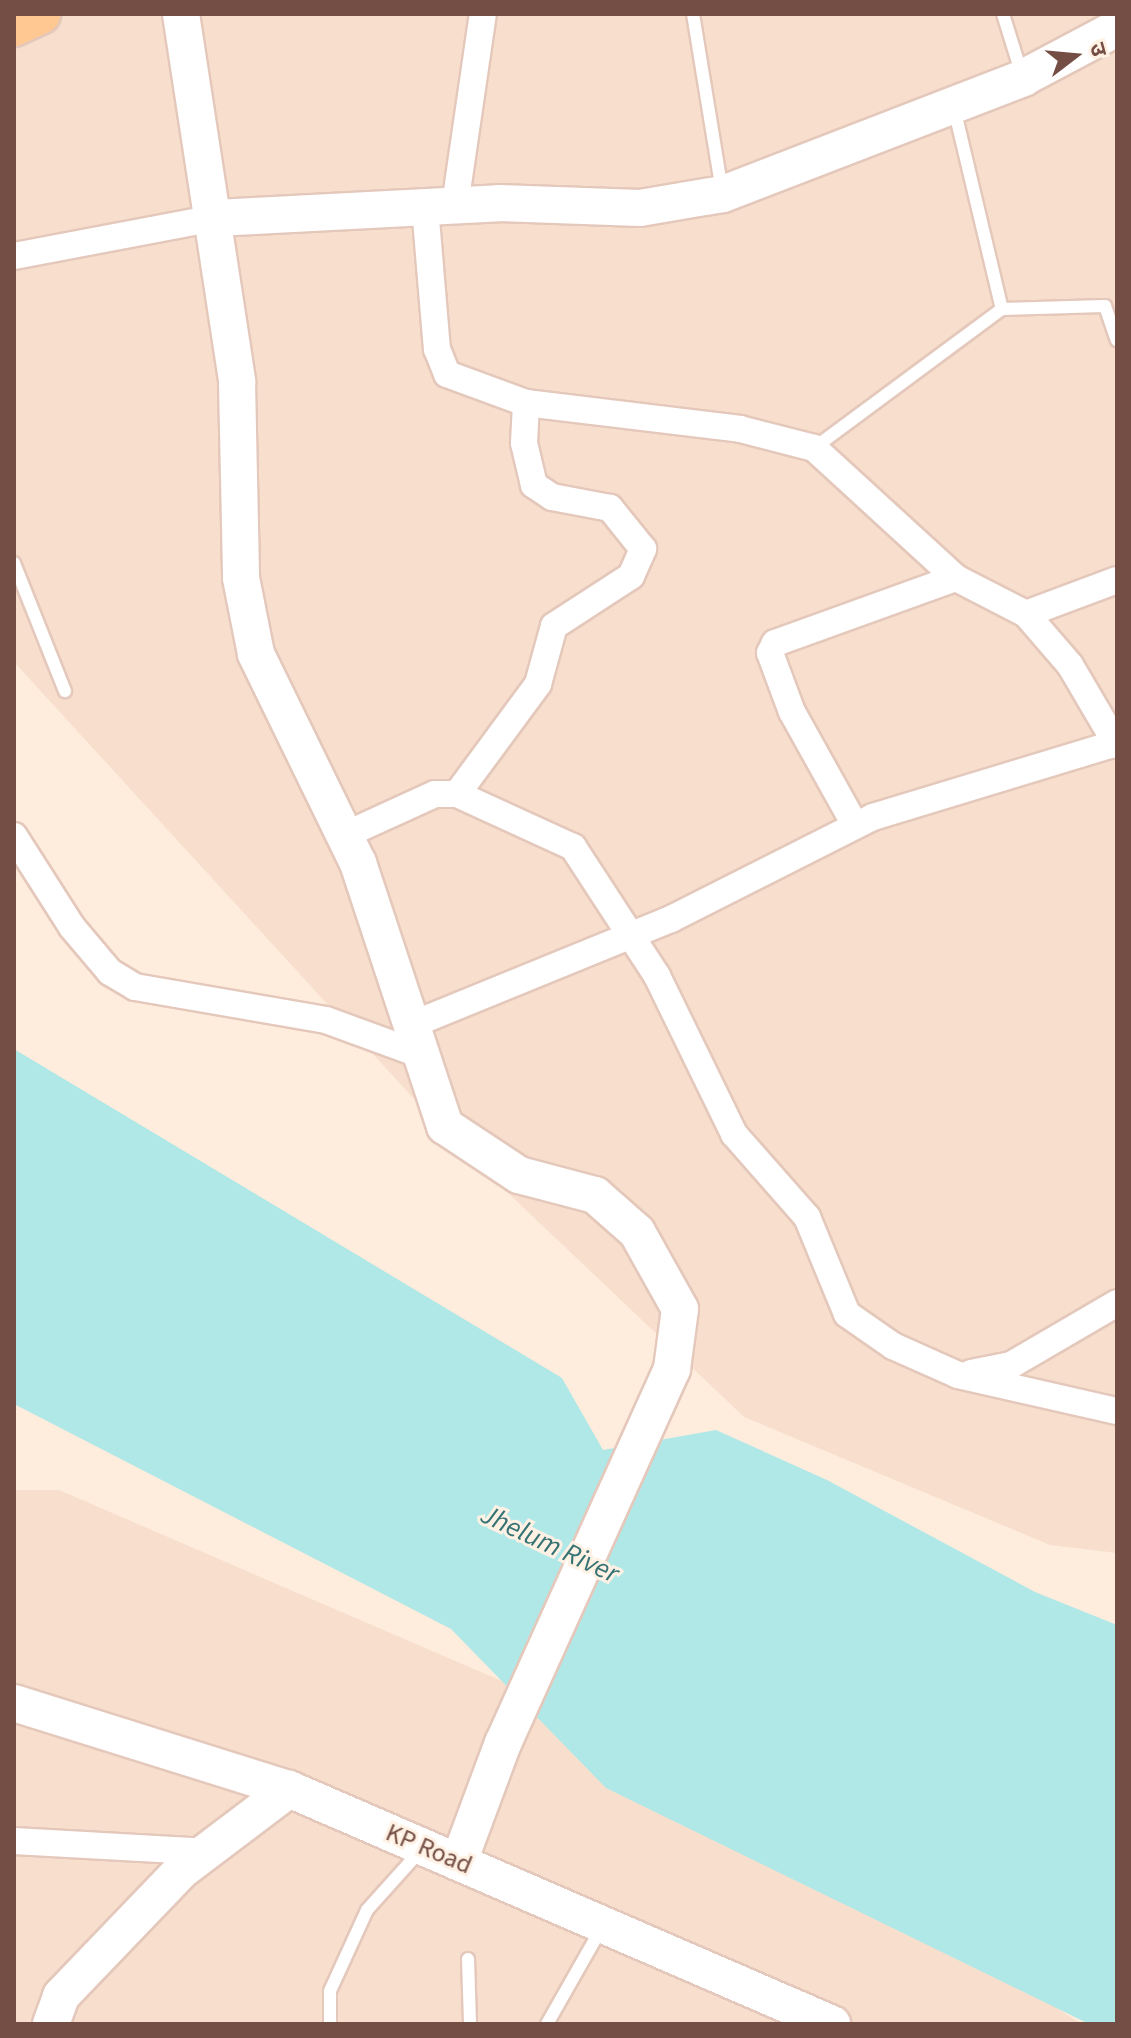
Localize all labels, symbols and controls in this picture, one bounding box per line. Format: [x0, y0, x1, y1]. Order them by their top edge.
north arrow [1035, 16, 1115, 96]
text: उ [1081, 39, 1115, 60]
water label: Jhelum River [476, 1497, 624, 1591]
street label: KP Road [381, 1817, 477, 1881]

